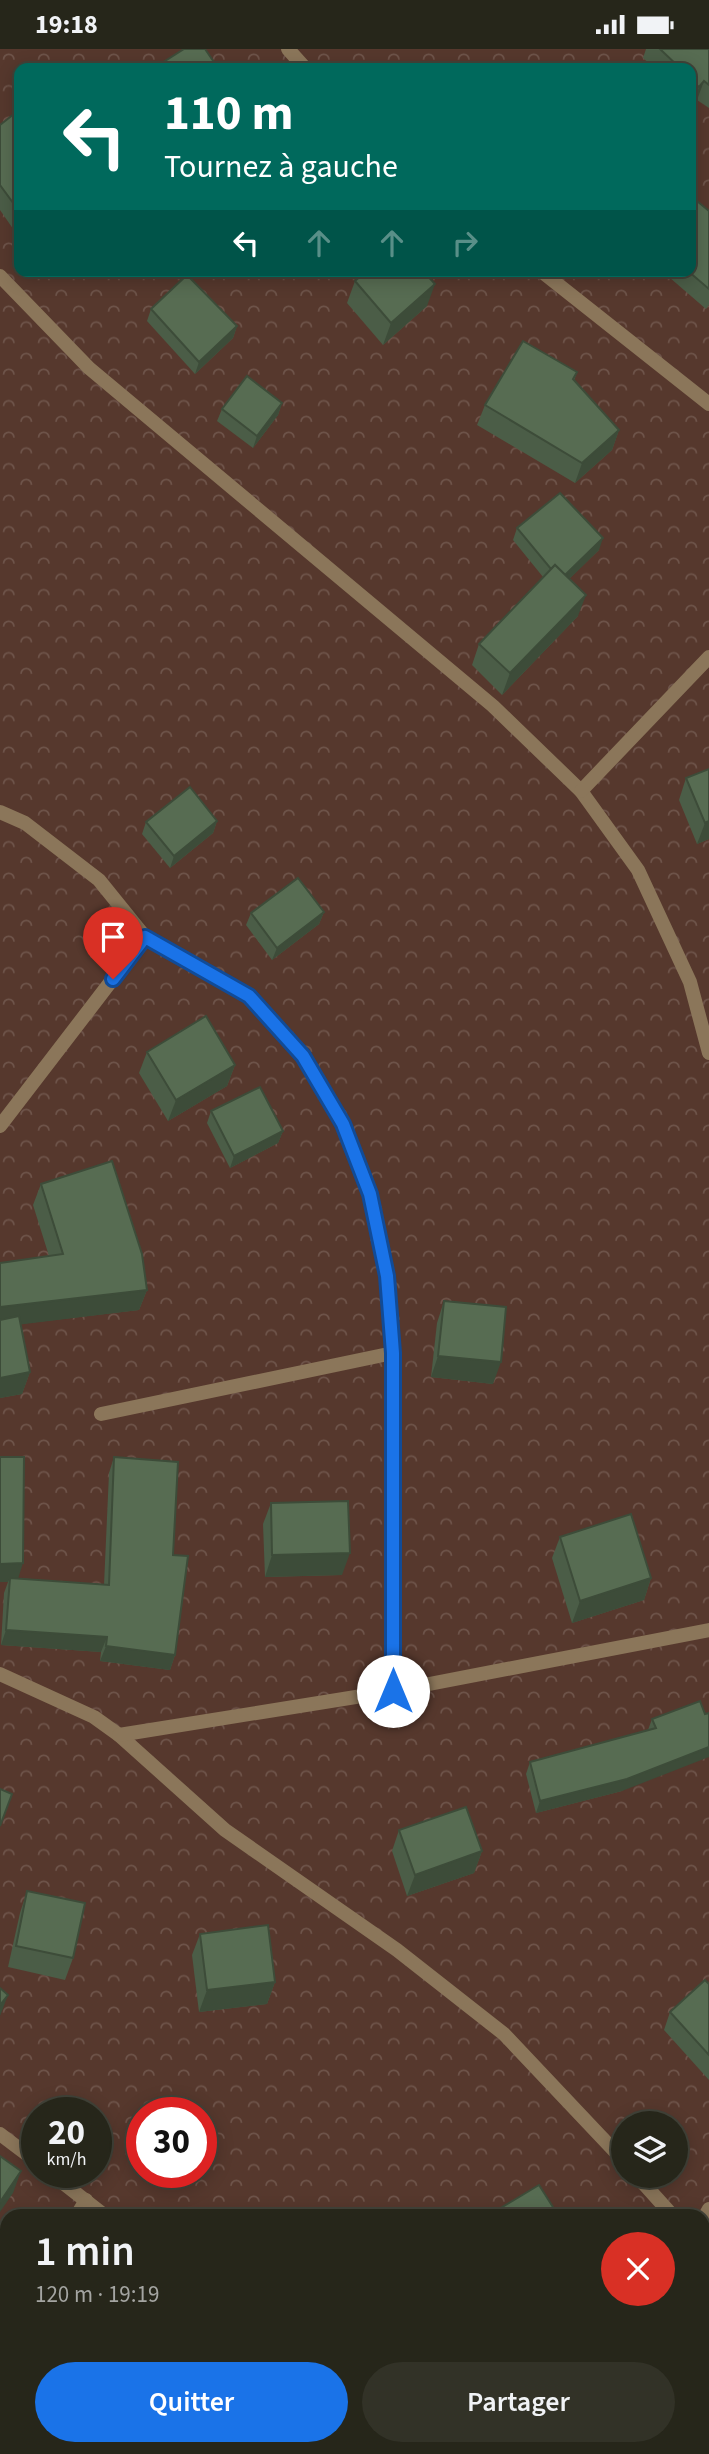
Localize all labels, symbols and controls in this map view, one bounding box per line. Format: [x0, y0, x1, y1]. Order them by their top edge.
text: 19:18 [35, 6, 98, 43]
text: 110 m [164, 79, 293, 149]
icon: left [49, 91, 140, 182]
text: Tournez à gauche [164, 144, 398, 190]
icon: left [227, 224, 265, 262]
icon: ahead [300, 224, 338, 262]
icon: ahead [373, 224, 411, 262]
icon: right [446, 224, 484, 262]
pin [83, 907, 143, 979]
icon: arrive [94, 918, 132, 956]
position arrow [356, 1654, 430, 1728]
speed limit sign: 30 [126, 2097, 217, 2188]
text: 20 [48, 2108, 85, 2158]
map controls [611, 2111, 688, 2188]
button: layers [611, 2111, 688, 2188]
text: km/h [47, 2147, 86, 2172]
text: 1 min [35, 2222, 135, 2282]
button: close [601, 2232, 675, 2306]
text: 120 m · 19:19 [35, 2278, 159, 2311]
button: Quitter [35, 2362, 348, 2442]
button: Partager [362, 2362, 675, 2442]

